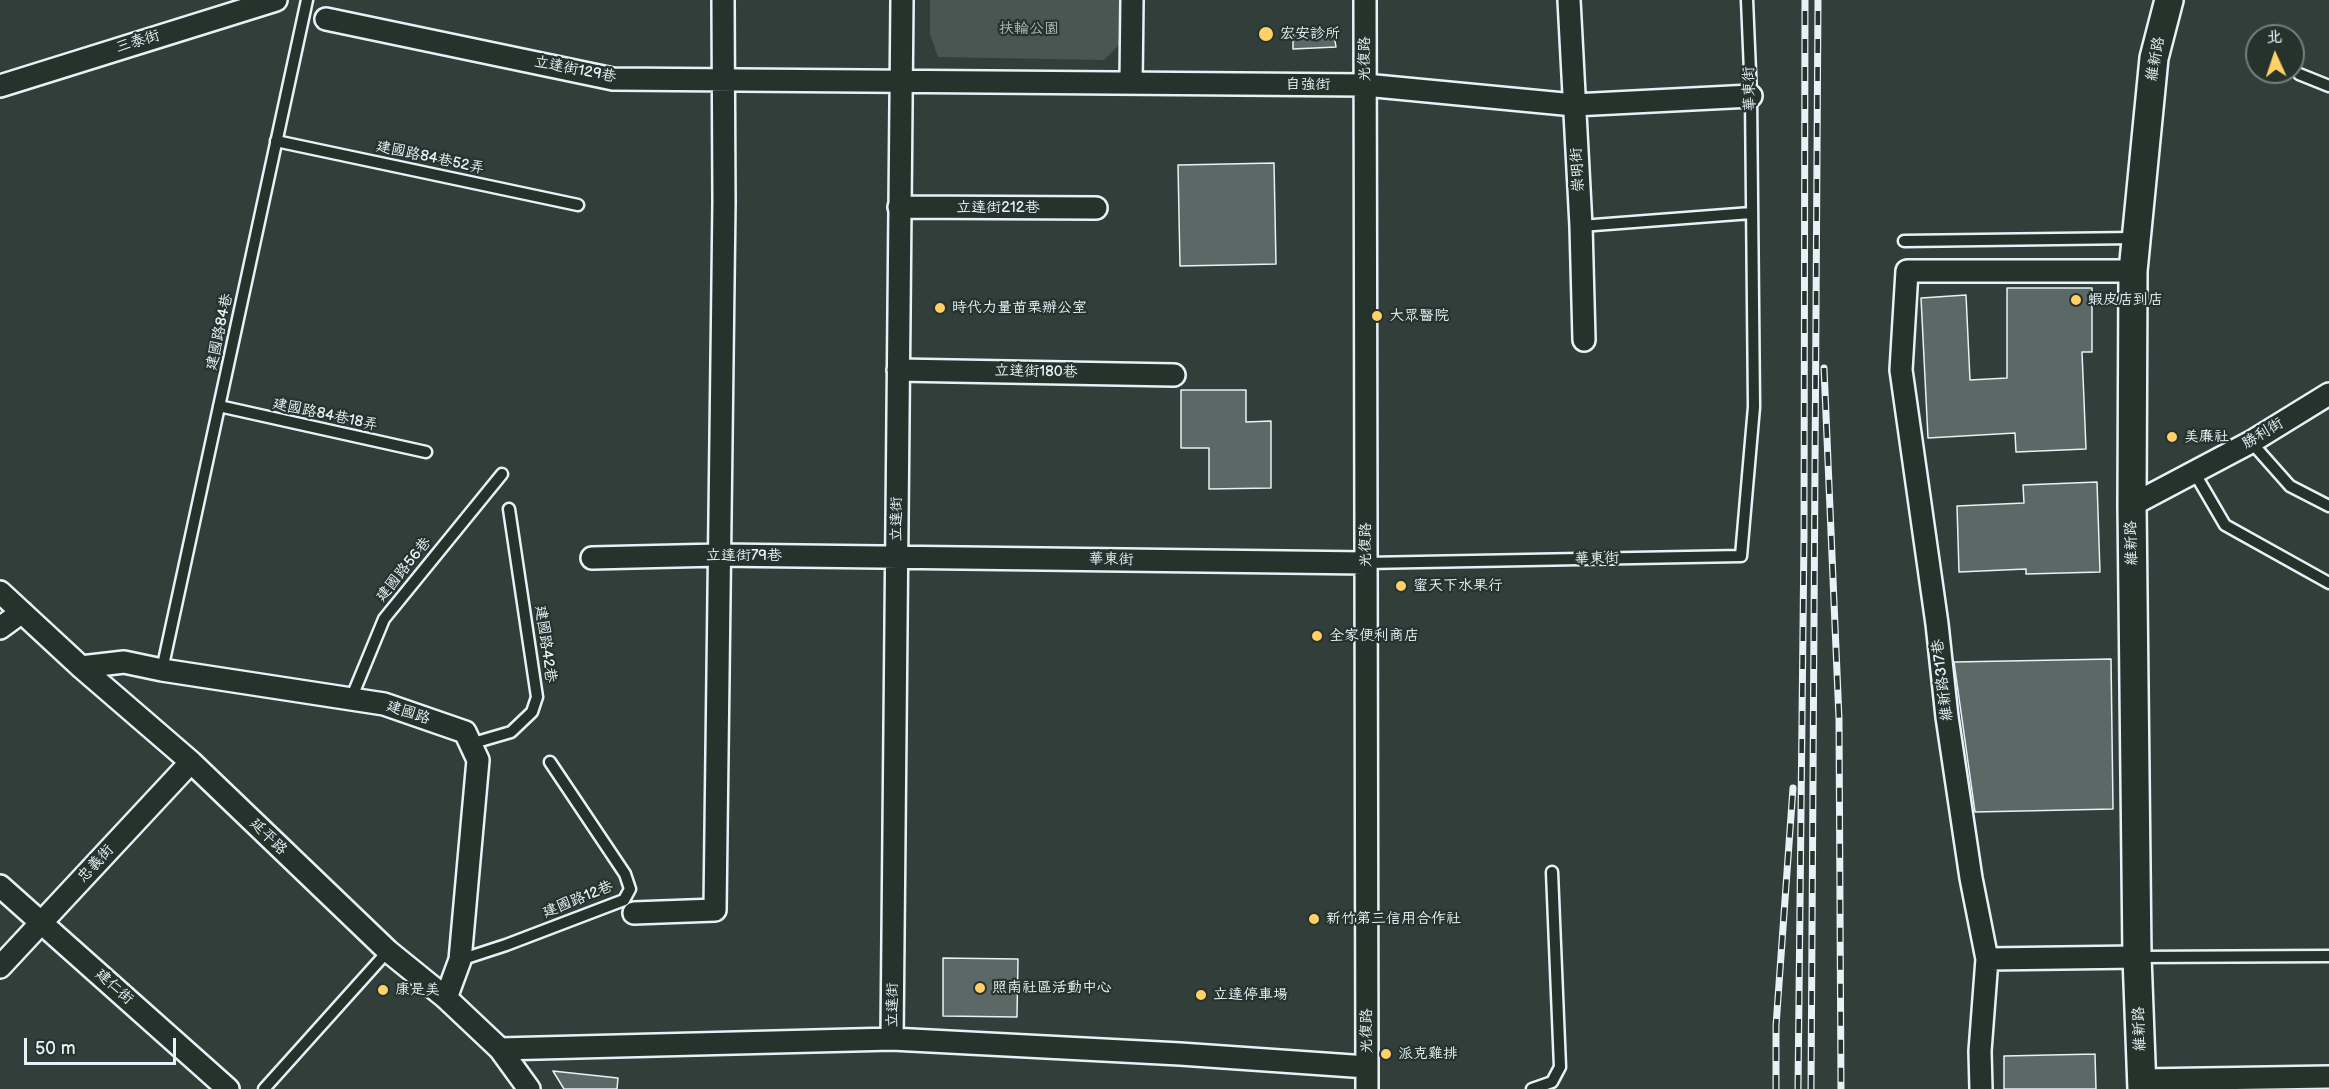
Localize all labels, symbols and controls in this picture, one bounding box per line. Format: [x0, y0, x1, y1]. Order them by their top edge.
park label: 扶輪公園 [999, 20, 1059, 38]
north arrow [2245, 24, 2305, 84]
marker: 宏安診所 [1257, 25, 1275, 43]
place label: 宏安診所 [1280, 25, 1340, 43]
street label: 三泰街 [114, 27, 162, 57]
text: 北 [2266, 28, 2283, 47]
street label: 維新路 [2143, 35, 2169, 83]
street label: 光復路 [1356, 37, 1374, 81]
street label: 立達街129巷 [532, 53, 618, 87]
street label: 華東街 [1740, 66, 1760, 112]
street label: 自強街 [1286, 76, 1330, 94]
street label: 建國路84巷52弄 [374, 138, 486, 178]
street label: 崇明街 [1568, 147, 1588, 193]
street label: 立達街212巷 [956, 199, 1040, 217]
place label: 蝦皮店到店 [2088, 291, 2163, 309]
street label: 建國路84巷 [203, 292, 237, 372]
marker: 蝦皮店到店 [2069, 293, 2083, 307]
place label: 時代力量苗栗辦公室 [952, 299, 1087, 317]
marker: 時代力量苗栗辦公室 [933, 301, 947, 315]
place label: 大眾醫院 [1389, 307, 1449, 325]
marker: 大眾醫院 [1370, 309, 1384, 323]
street label: 立達街180巷 [994, 362, 1078, 382]
street label: 建國路84巷18弄 [271, 395, 379, 435]
street label: 勝利街 [2239, 415, 2287, 453]
place label: 美廉社 [2184, 428, 2229, 446]
marker: 美廉社 [2165, 430, 2179, 444]
street label: 立達街 [888, 497, 906, 541]
street label: 維新路 [2123, 520, 2141, 566]
street label: 光復路 [1357, 523, 1375, 567]
street label: 建國路56巷 [373, 534, 435, 606]
street label: 立達街79巷 [706, 547, 782, 565]
street label: 華東街 [1574, 550, 1620, 568]
street label: 華東街 [1088, 551, 1134, 569]
place label: 蜜天下水果行 [1413, 577, 1503, 595]
marker: 蜜天下水果行 [1394, 579, 1408, 593]
street label: 建國路42巷 [531, 604, 559, 684]
place label: 全家便利商店 [1329, 627, 1419, 645]
marker: 全家便利商店 [1310, 629, 1324, 643]
street label: 維新路317巷 [1929, 638, 1957, 722]
street label: 建國路 [384, 697, 432, 729]
street label: 延平路 [246, 815, 290, 859]
street label: 忠義街 [74, 841, 118, 887]
street label: 建國路12巷 [540, 878, 616, 922]
place label: 新竹第三信用合作社 [1326, 910, 1461, 928]
marker: 新竹第三信用合作社 [1307, 912, 1321, 926]
street label: 建仁街 [91, 965, 137, 1009]
place label: 照南社區活動中心 [992, 979, 1112, 997]
place label: 康是美 [395, 981, 440, 999]
marker: 照南社區活動中心 [973, 981, 987, 995]
marker: 康是美 [376, 983, 390, 997]
street label: 立達街 [884, 983, 902, 1027]
place label: 立達停車場 [1213, 986, 1288, 1004]
marker: 立達停車場 [1194, 988, 1208, 1002]
street label: 維新路 [2130, 1006, 2150, 1052]
street label: 光復路 [1358, 1009, 1376, 1053]
scale bar [27, 1026, 178, 1064]
text: 50 m [35, 1038, 76, 1059]
place label: 派克雞排 [1398, 1045, 1458, 1063]
marker: 派克雞排 [1379, 1047, 1393, 1061]

